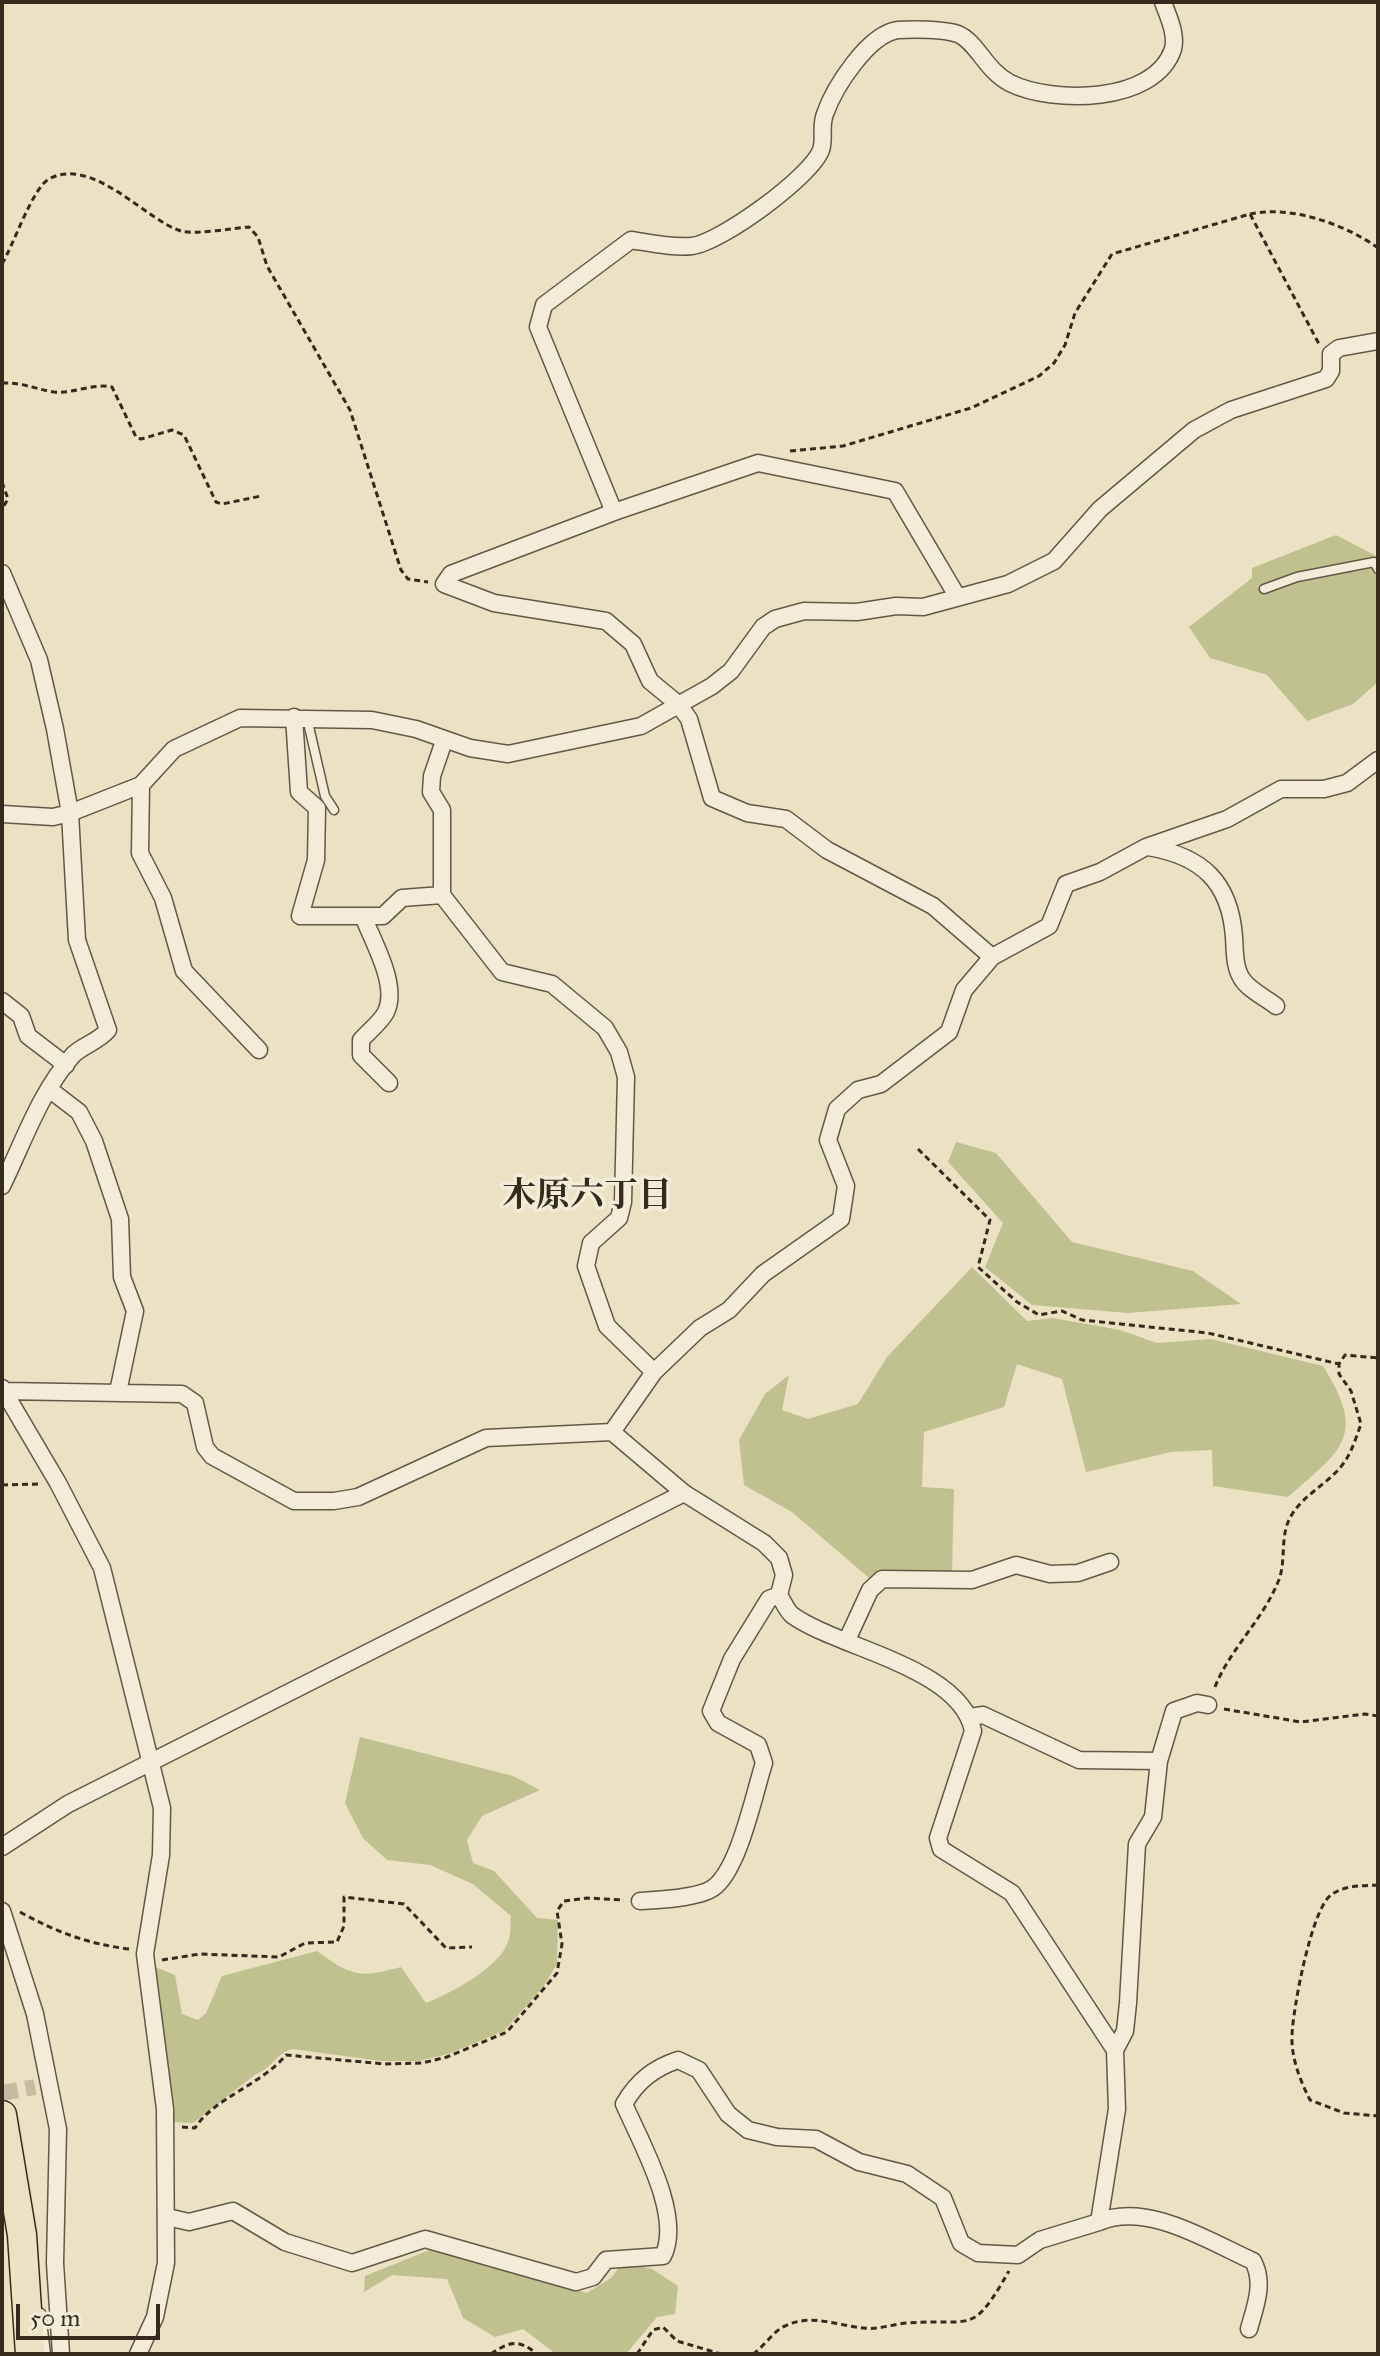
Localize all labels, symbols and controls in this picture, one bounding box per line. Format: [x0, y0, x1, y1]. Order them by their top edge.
district label: 木原六丁目 [502, 1178, 672, 1218]
scale bar [20, 2288, 164, 2338]
text: 50 m [30, 2303, 80, 2333]

